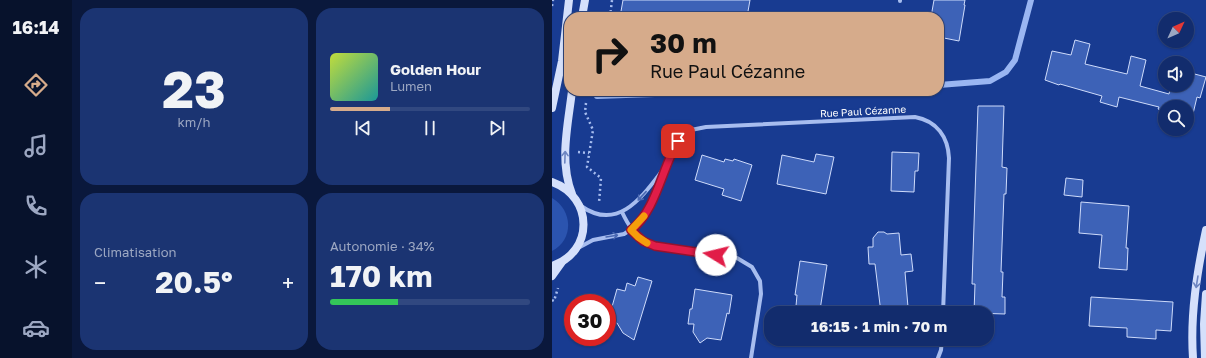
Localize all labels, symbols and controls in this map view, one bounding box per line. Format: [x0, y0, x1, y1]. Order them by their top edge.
north arrow [1158, 12, 1194, 48]
map controls [1158, 12, 1194, 136]
text: 16:14 [13, 16, 59, 38]
text: 30 m [650, 26, 717, 59]
icon: right [584, 28, 636, 80]
button: sound [1158, 56, 1194, 92]
text: 23 [162, 57, 226, 119]
text: Golden Hour [390, 60, 481, 78]
text: Rue Paul Cézanne [650, 60, 805, 82]
icon: directions [22, 71, 50, 99]
text: Lumen [390, 78, 432, 94]
button: search [1158, 100, 1194, 136]
street label: Rue Paul Cézanne [820, 103, 907, 119]
text: km/h [177, 114, 211, 130]
icon: previous [352, 117, 374, 139]
icon: pause [419, 117, 441, 139]
icon: next [486, 117, 508, 139]
pin [661, 124, 695, 158]
icon: arrive [667, 130, 689, 152]
icon: music [22, 132, 50, 160]
one-way arrow [561, 151, 569, 164]
one-way arrow [637, 191, 646, 201]
icon: phone [22, 192, 50, 220]
one-way arrow [605, 232, 618, 240]
position arrow [695, 234, 737, 276]
text: Autonomie · 34% [330, 238, 435, 254]
text: Climatisation [94, 244, 176, 260]
icon: climate [22, 253, 50, 281]
text: 170 km [330, 258, 432, 294]
text: 20.5° [155, 264, 233, 300]
text: − [94, 269, 106, 296]
text: + [282, 269, 294, 296]
one-way arrow [1192, 275, 1200, 288]
speed limit sign: 30 [564, 294, 616, 346]
icon: car [22, 314, 50, 342]
text: 16:15 · 1 min · 70 m [811, 317, 947, 335]

